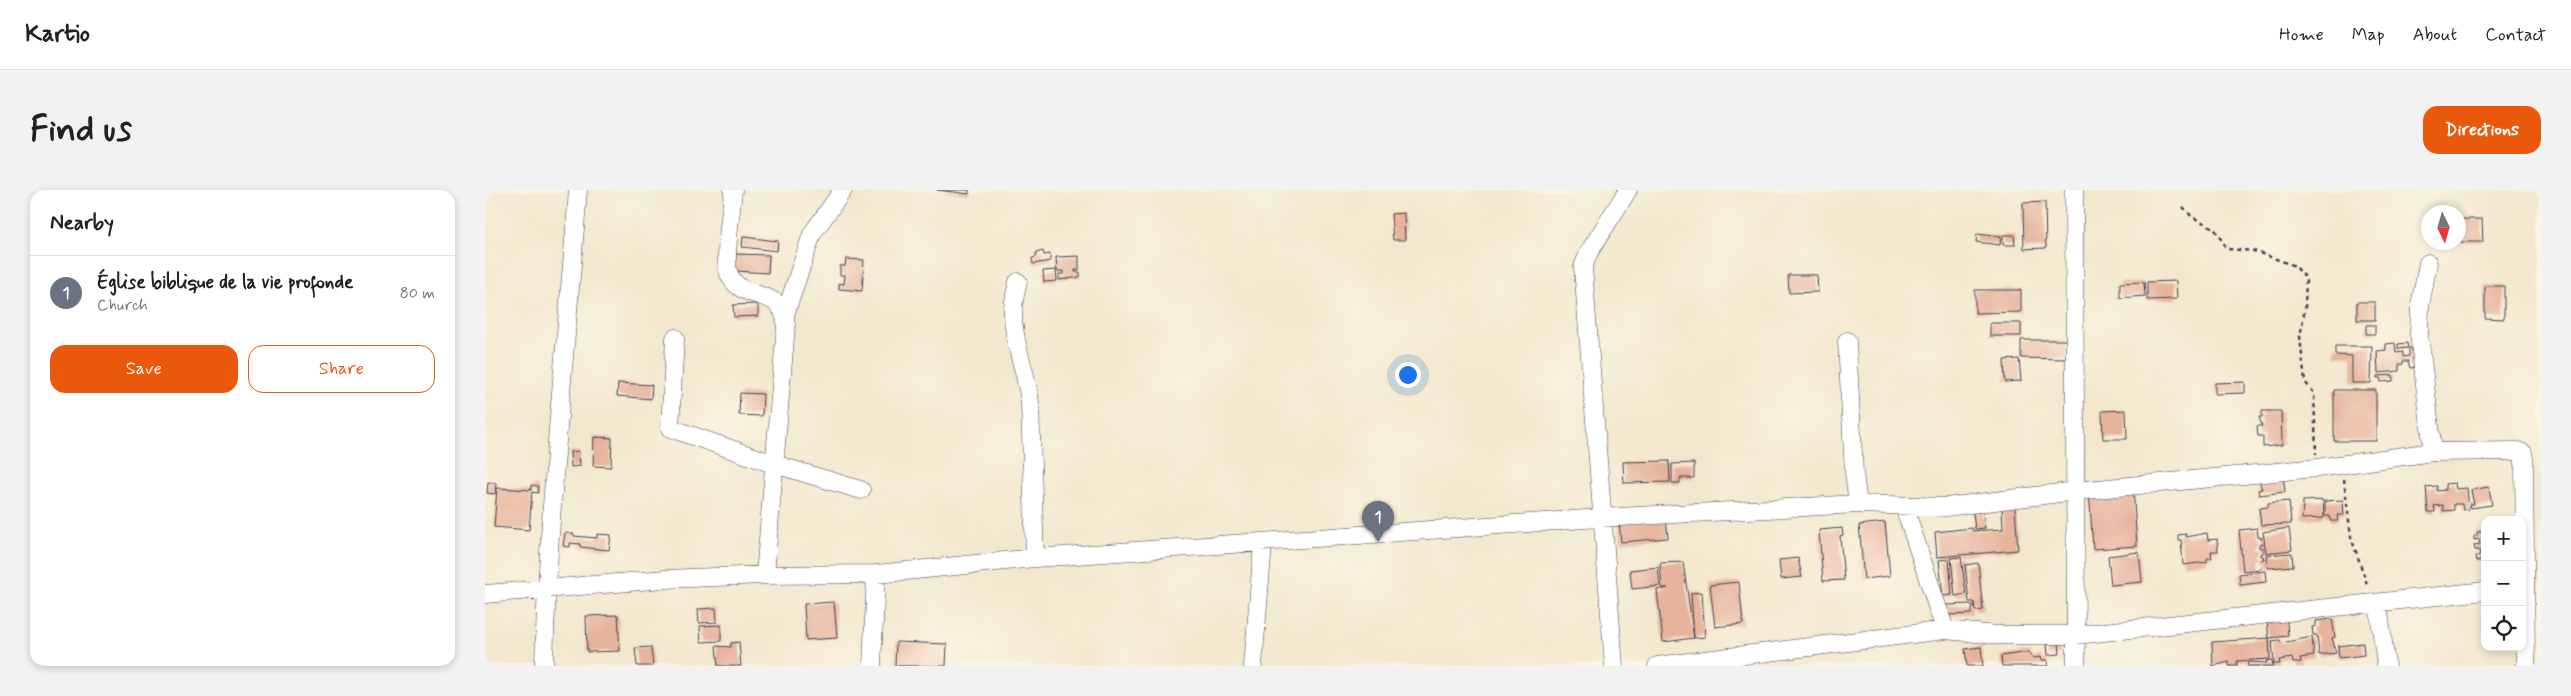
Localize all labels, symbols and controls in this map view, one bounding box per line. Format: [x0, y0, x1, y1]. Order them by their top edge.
text: Kartio [25, 19, 90, 50]
text: Home [2279, 23, 2324, 47]
text: Map [2352, 23, 2385, 47]
text: About [2413, 23, 2457, 47]
text: Contact [2485, 23, 2546, 47]
button: Directions [2423, 106, 2541, 154]
text: Find us [30, 107, 132, 153]
north arrow [2421, 205, 2466, 250]
text: Nearby [50, 209, 114, 237]
text: Église biblique de la vie profonde [97, 270, 353, 295]
text: 1 [62, 283, 70, 304]
text: 80 m [400, 283, 435, 304]
text: Church [97, 295, 148, 316]
button: Save [50, 345, 238, 393]
button: Share [248, 345, 435, 393]
your location [1395, 362, 1421, 388]
pin: 1 [1362, 501, 1394, 542]
map controls [2481, 516, 2526, 651]
button: + [2481, 516, 2526, 561]
button: − [2481, 561, 2526, 606]
button: locate [2481, 606, 2526, 651]

